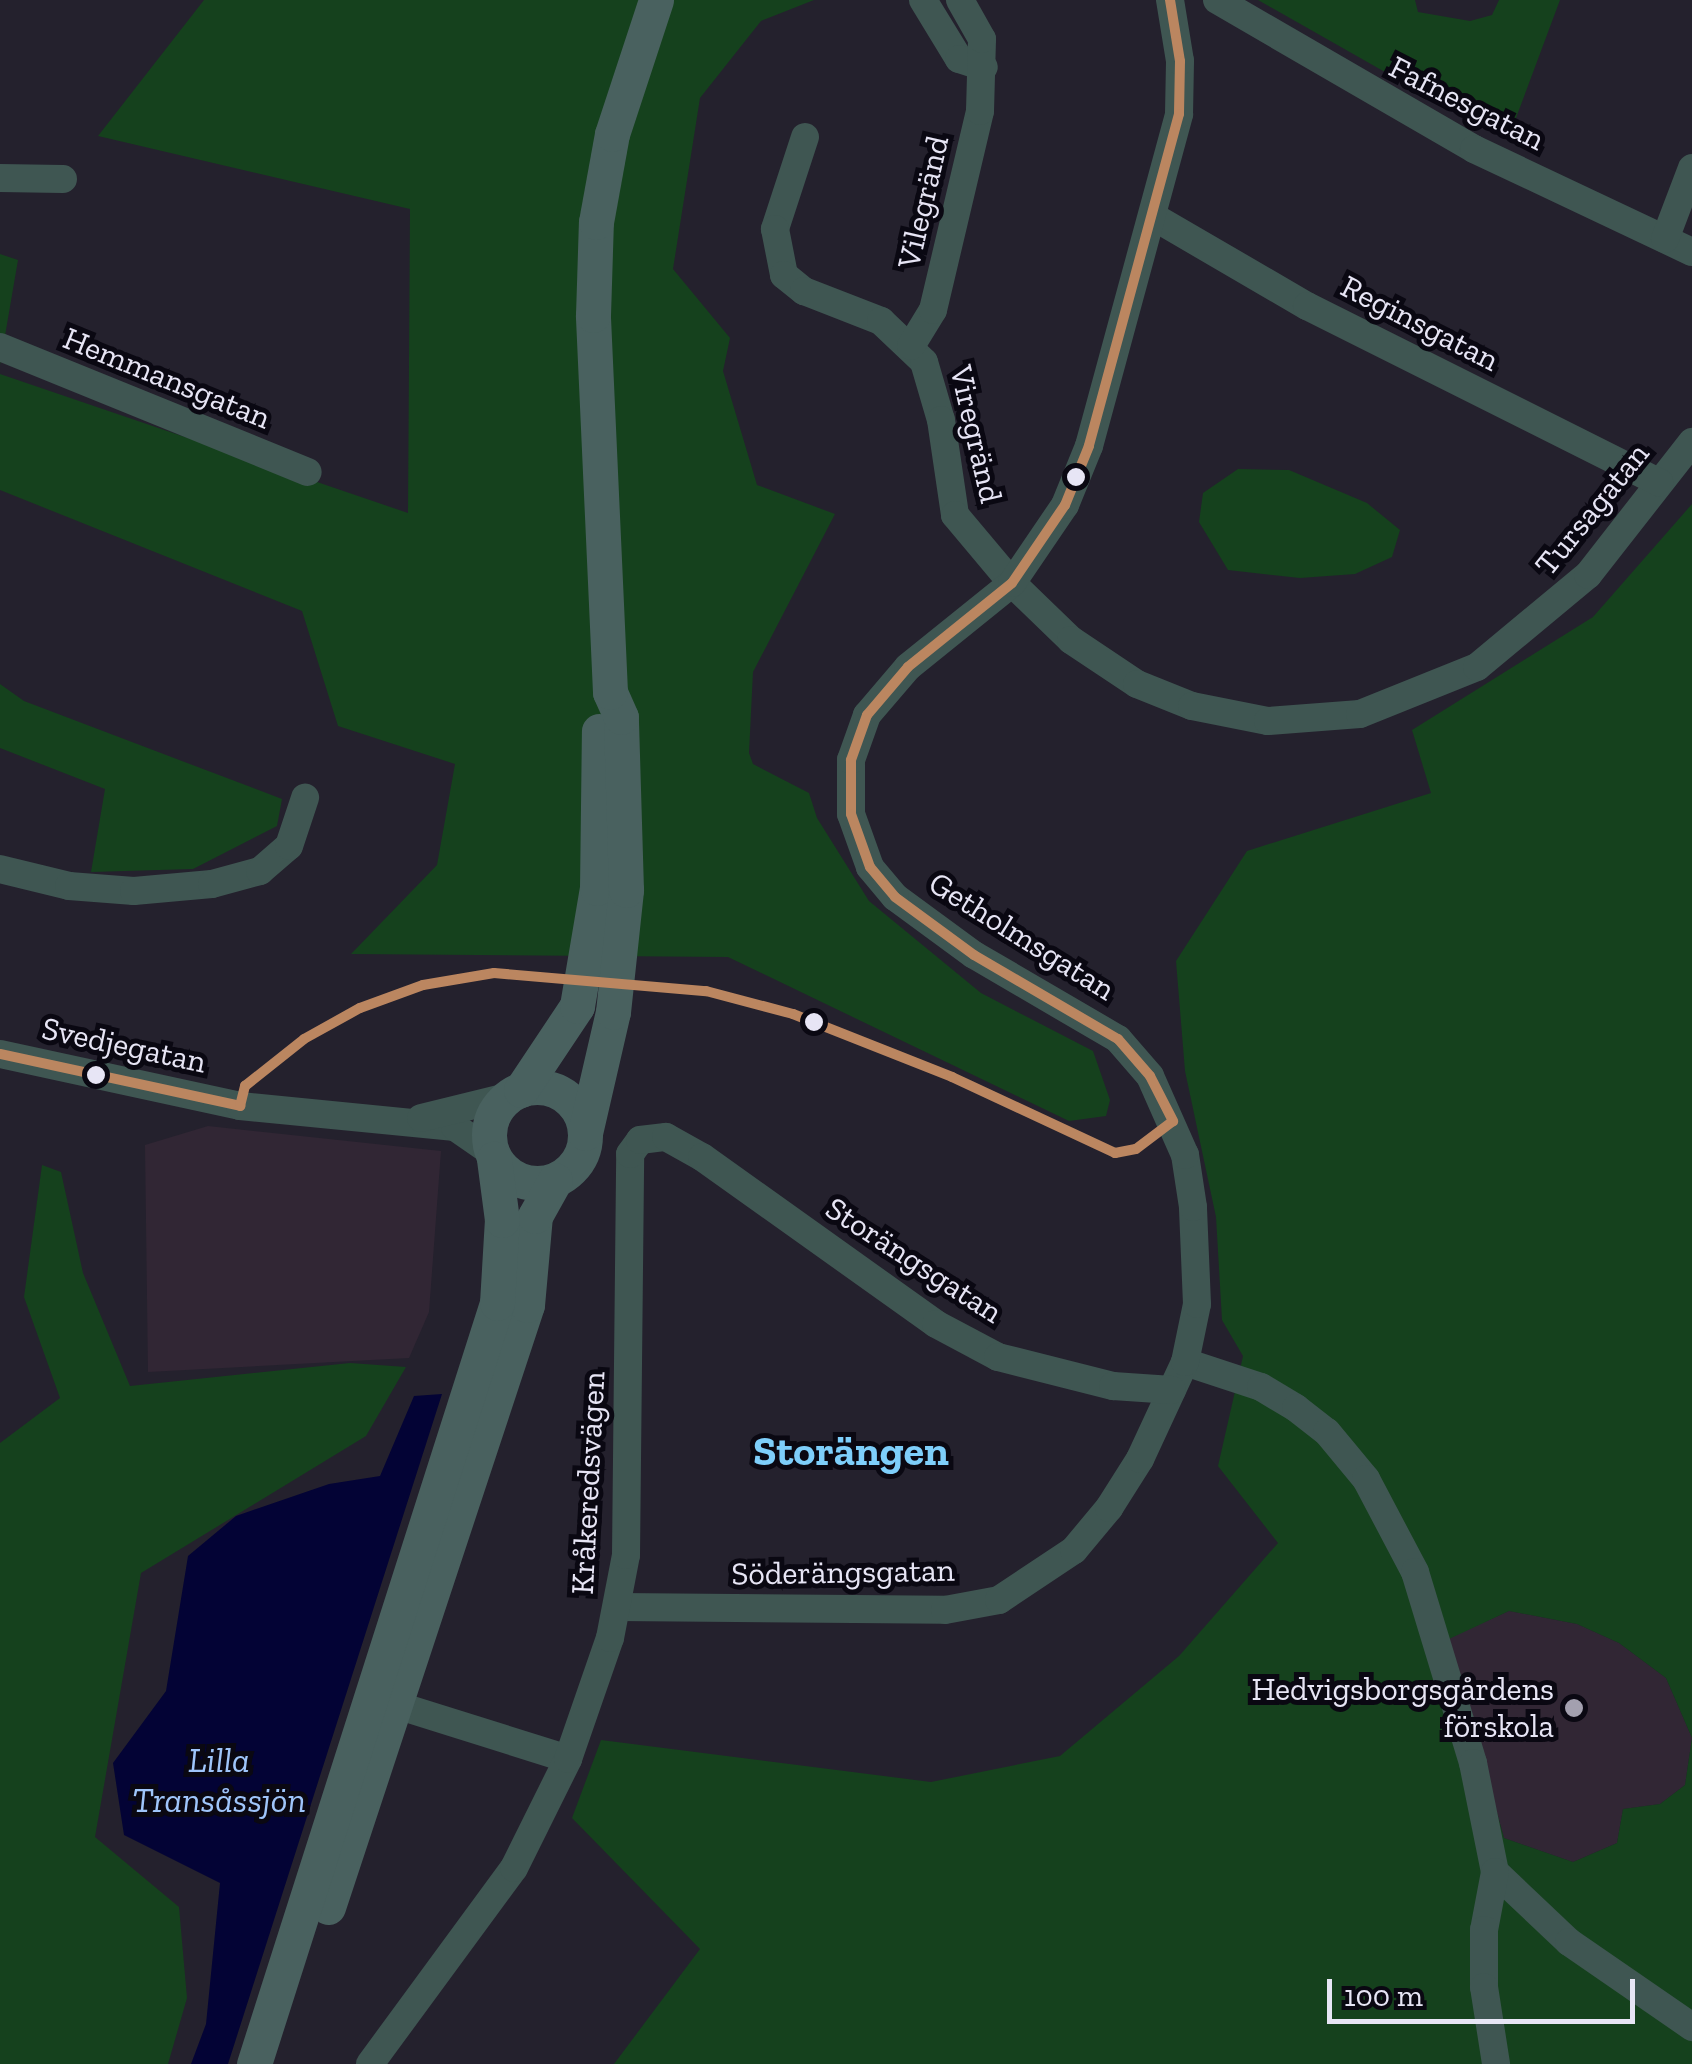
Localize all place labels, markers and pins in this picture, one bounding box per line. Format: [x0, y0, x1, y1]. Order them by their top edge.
unlabelled marker [1066, 467, 1086, 487]
unlabelled marker [804, 1012, 824, 1032]
unlabelled marker [86, 1065, 106, 1085]
place label: Hedvigsborgsgårdens förskola [1252, 1671, 1554, 1746]
marker: Hedvigsborgsgårdens förskola [1563, 1697, 1585, 1719]

